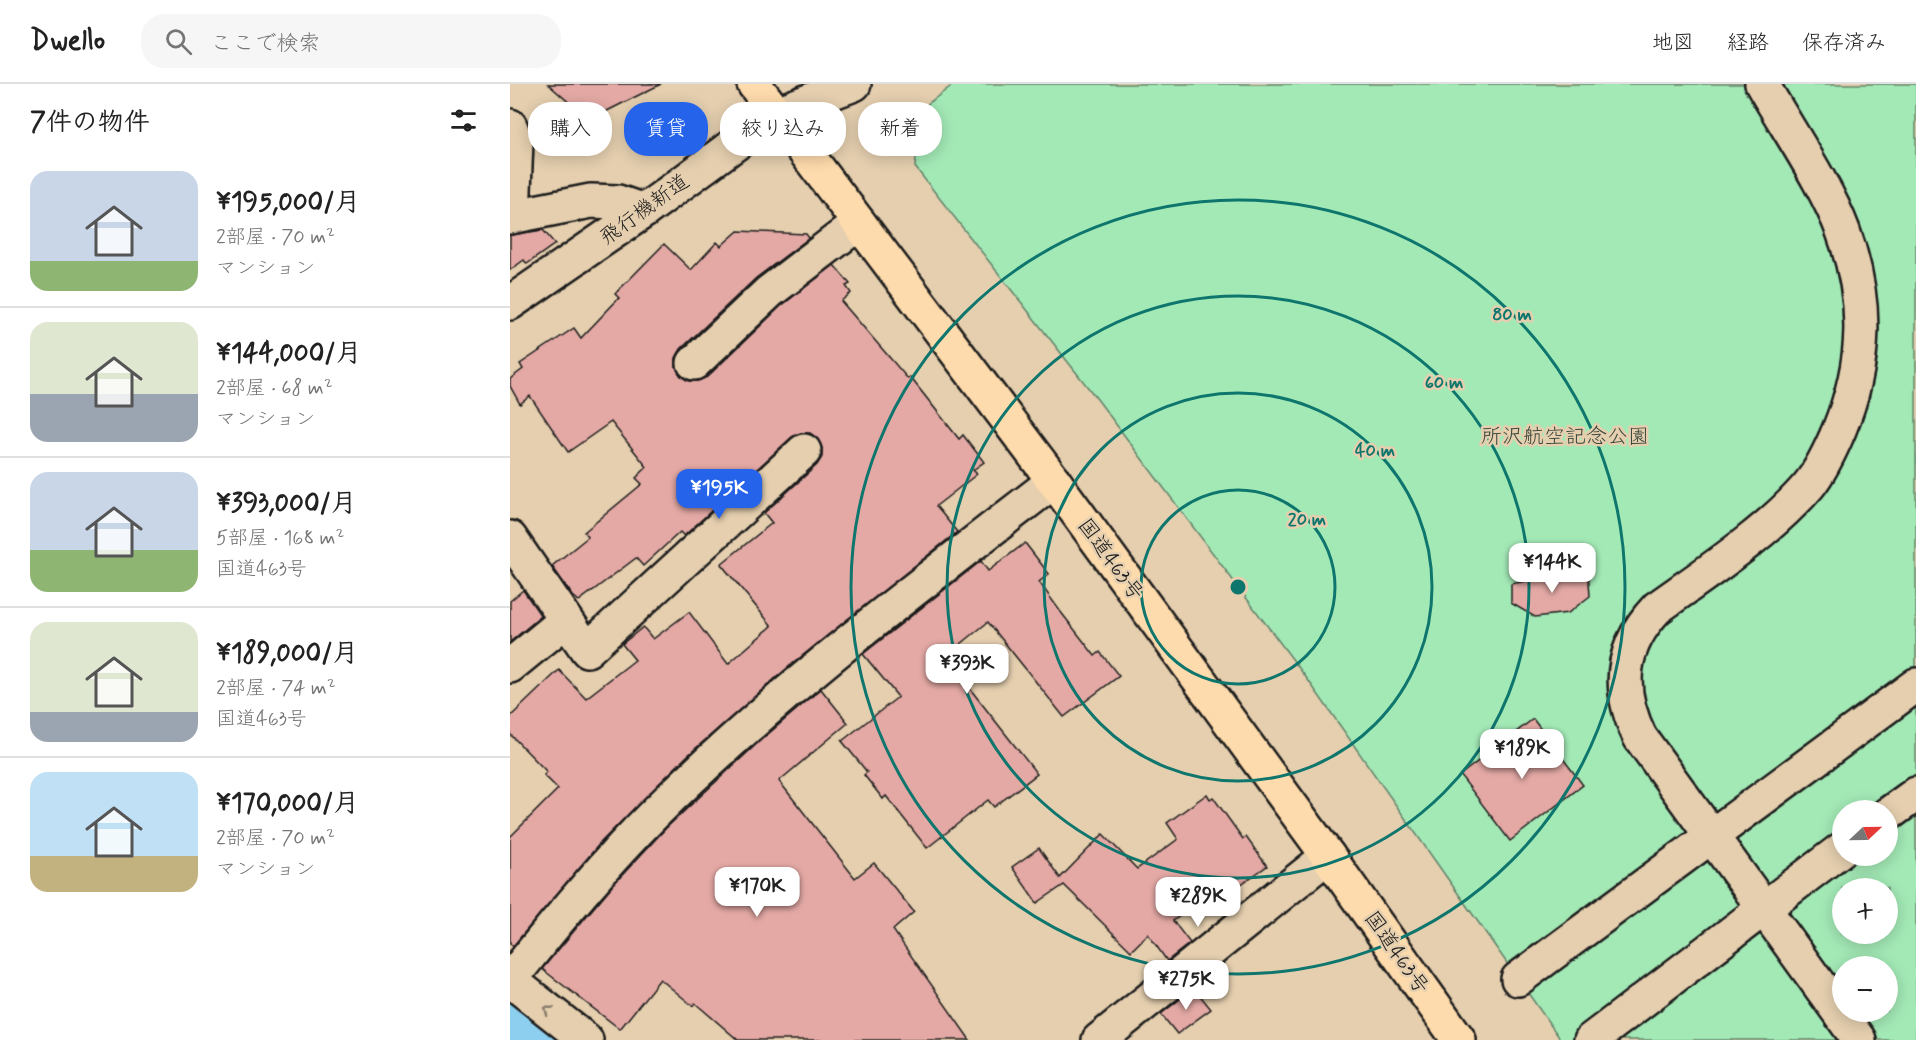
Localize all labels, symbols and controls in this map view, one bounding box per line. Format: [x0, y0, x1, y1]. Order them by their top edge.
search box [141, 14, 561, 68]
text: Dwello [30, 23, 105, 60]
icon: search [162, 25, 195, 58]
text: 地図 [1652, 29, 1694, 57]
text: 経路 [1727, 29, 1769, 57]
text: 保存済み [1802, 29, 1886, 57]
text: ここで検索 [210, 30, 320, 58]
chip: 購入 [528, 102, 612, 156]
chip: 賃貸 [624, 102, 708, 156]
chip: 絞り込み [720, 102, 846, 156]
chip: 新着 [858, 102, 942, 156]
icon: filters [447, 104, 480, 137]
text: 7件の物件 [30, 106, 150, 140]
street label: 飛行機新道 [594, 168, 695, 252]
text: ¥195,000/月 [216, 186, 361, 220]
icon: home [78, 195, 150, 267]
text: 2部屋 · 70 m² [216, 224, 335, 251]
text: マンション [216, 255, 315, 282]
text: 80 m [1492, 303, 1532, 327]
text: ¥144,000/月 [216, 337, 362, 371]
icon: home [78, 346, 150, 418]
text: 60 m [1425, 371, 1463, 395]
text: 2部屋 · 68 m² [216, 375, 333, 402]
text: マンション [216, 406, 315, 433]
park label: 所沢航空記念公園 [1481, 423, 1649, 451]
text: 40 m [1355, 439, 1395, 463]
pin: ¥195K [677, 469, 761, 520]
text: ¥195K [690, 475, 748, 502]
text: ¥393,000/月 [216, 487, 357, 521]
icon: home [78, 496, 150, 568]
text: 20 m [1288, 508, 1326, 532]
street label: 国道463号 [1071, 513, 1150, 606]
text: 5部屋 · 168 m² [216, 525, 344, 552]
pin: ¥144K [1510, 543, 1594, 594]
text: ¥144K [1523, 549, 1581, 576]
text: 国道463号 [216, 556, 307, 583]
centre of rings [1228, 577, 1248, 597]
text: ¥189,000/月 [216, 637, 359, 671]
pin: ¥393K [925, 644, 1009, 695]
icon: home [78, 646, 150, 718]
text: ¥393K [940, 650, 994, 677]
text: 2部屋 · 74 m² [216, 675, 336, 702]
text: 国道463号 [216, 706, 307, 733]
pin: ¥189K [1480, 729, 1564, 780]
text: ¥189K [1494, 735, 1550, 762]
text: ¥170,000/月 [216, 787, 359, 821]
icon: home [78, 796, 150, 868]
north arrow [1832, 800, 1898, 866]
map controls [1832, 800, 1898, 1022]
text: 2部屋 · 70 m² [216, 825, 335, 852]
text: マンション [216, 856, 315, 883]
pin: ¥170K [715, 867, 799, 918]
text: ¥170K [729, 873, 785, 900]
pin: ¥289K [1156, 877, 1240, 928]
button: + [1832, 878, 1898, 944]
text: ¥289K [1170, 883, 1226, 910]
street label: 国道463号 [1357, 905, 1435, 1000]
button: − [1832, 956, 1898, 1022]
pin: ¥275K [1144, 960, 1228, 1011]
text: ¥275K [1158, 966, 1214, 993]
one-way arrow [544, 1006, 555, 1017]

